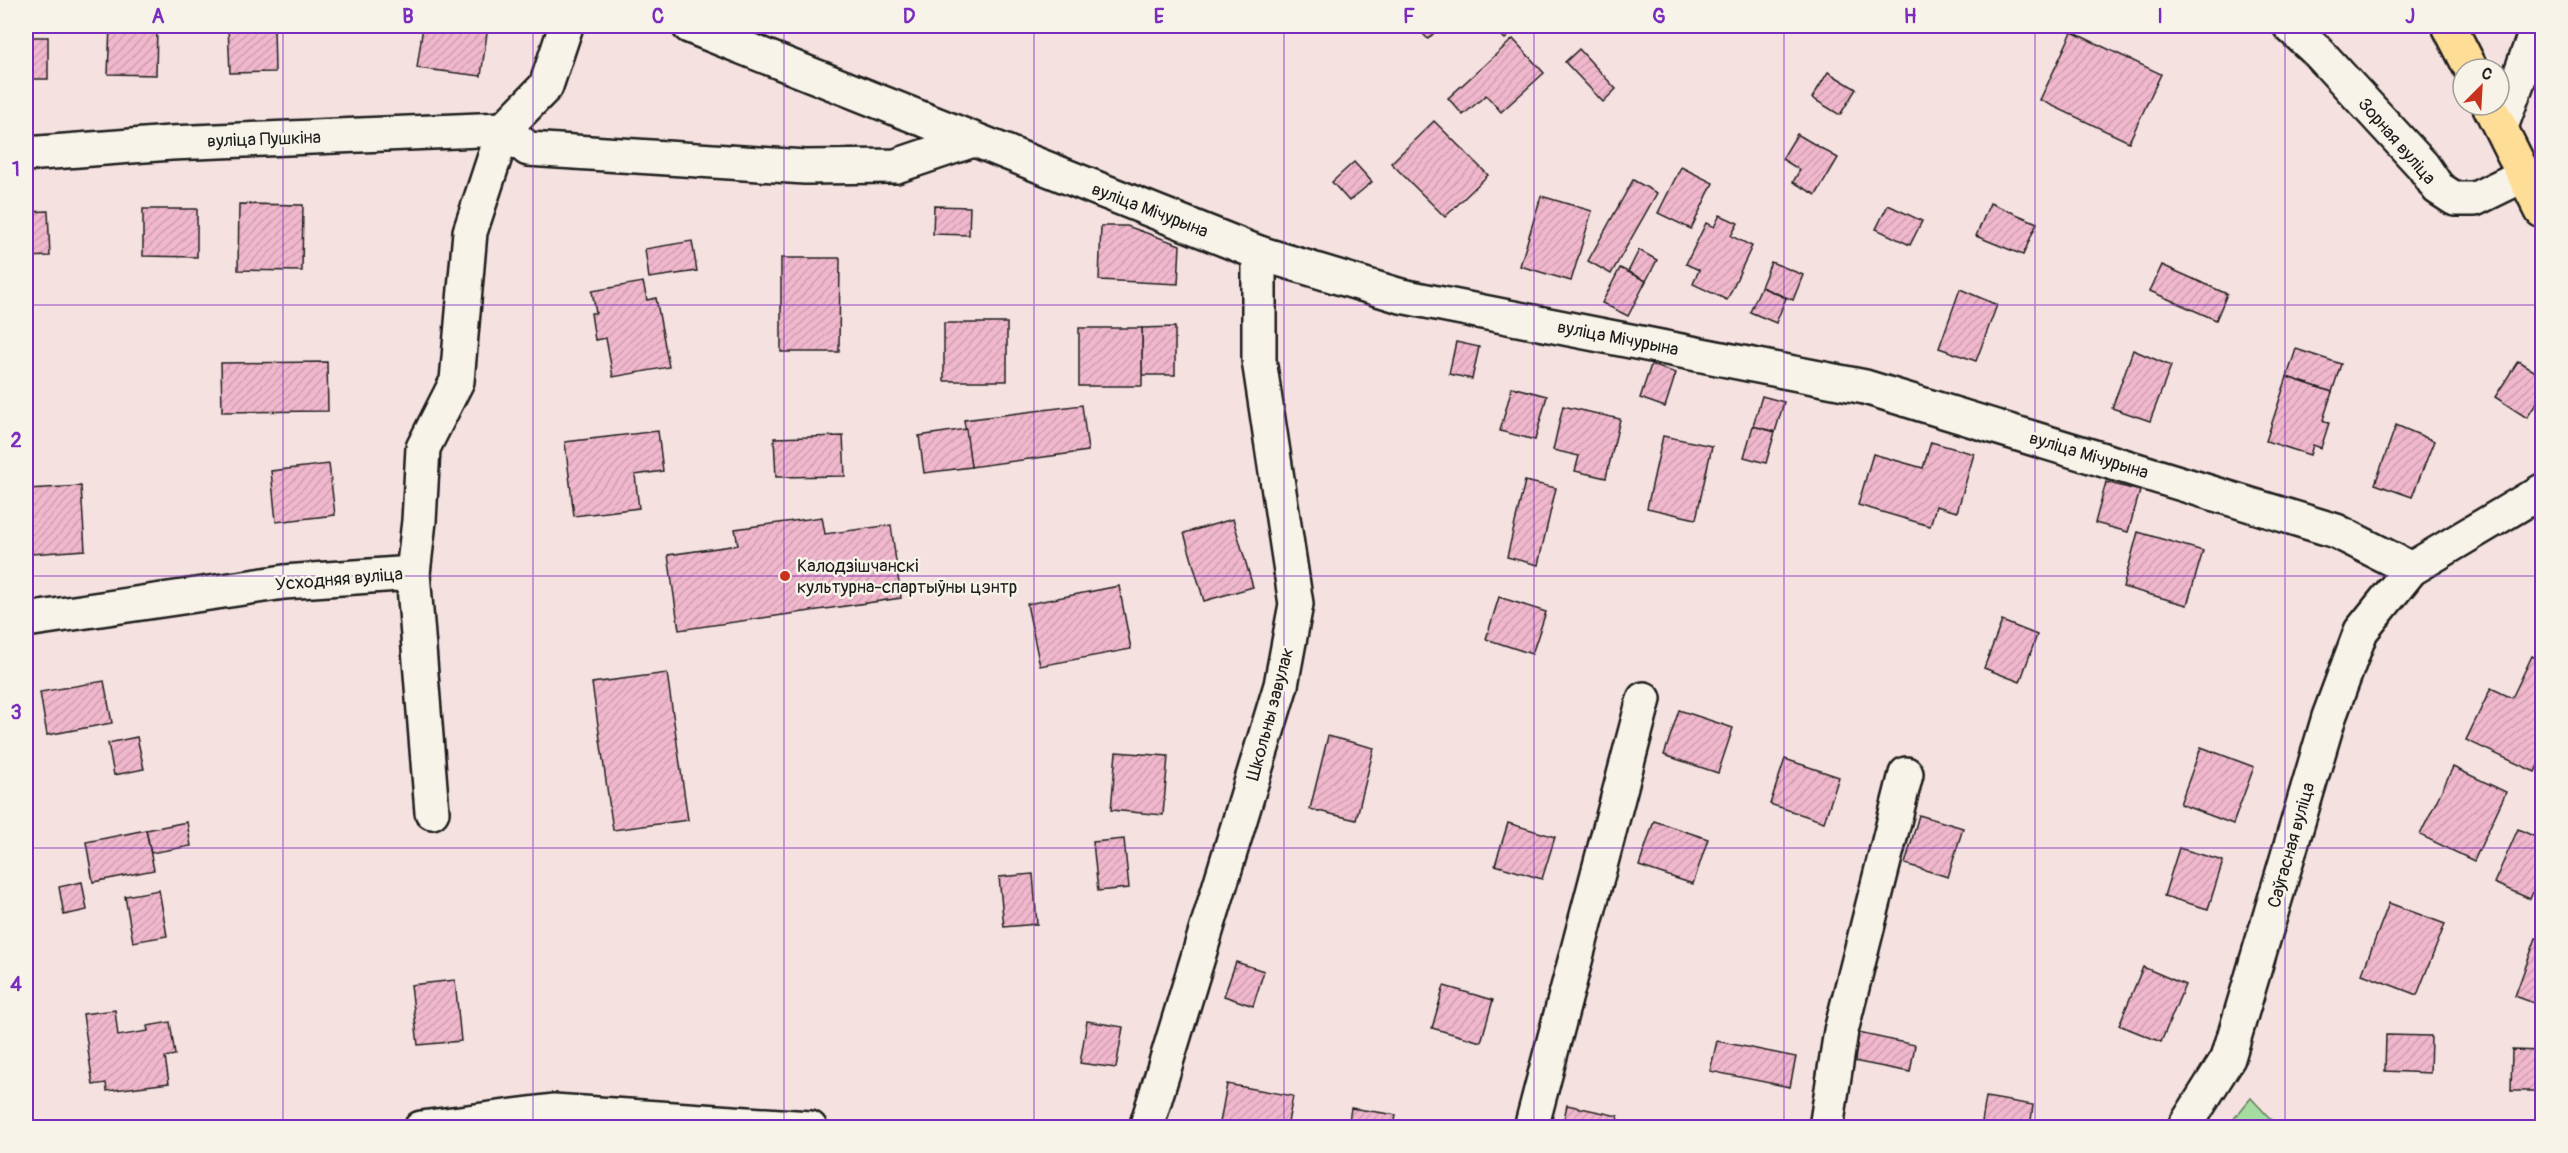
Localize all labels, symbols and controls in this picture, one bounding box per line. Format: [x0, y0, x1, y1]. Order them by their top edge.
text: A [152, 4, 165, 29]
text: B [402, 4, 414, 29]
text: C [652, 4, 664, 29]
text: D [903, 4, 916, 29]
text: E [1154, 4, 1165, 29]
text: F [1403, 4, 1415, 29]
text: G [1652, 4, 1666, 29]
text: H [1904, 4, 1917, 29]
text: I [2157, 4, 2163, 29]
text: J [2405, 4, 2415, 29]
north arrow [2451, 57, 2511, 117]
text: С [2478, 63, 2495, 85]
street label: Зорная вуліца [2353, 93, 2441, 189]
street label: вуліца Пушкіна [207, 126, 321, 153]
text: 1 [12, 157, 20, 182]
street label: вуліца Мічурына [1088, 178, 1211, 243]
street label: вуліца Мічурына [1555, 315, 1681, 362]
street label: вуліца Мічурына [2027, 426, 2151, 484]
text: 2 [10, 428, 22, 453]
place label: Калодзішчанскі культурна-спартыўны цэнтр [797, 555, 1017, 599]
street label: Усходняя вуліца [274, 562, 404, 597]
marker: Калодзішчанскі культурна-спартыўны цэнтр [778, 569, 792, 583]
street label: Школьны завулак [1242, 645, 1299, 783]
text: 3 [10, 700, 22, 725]
street label: Саўгасная вуліца [2263, 780, 2320, 911]
text: 4 [10, 972, 22, 997]

